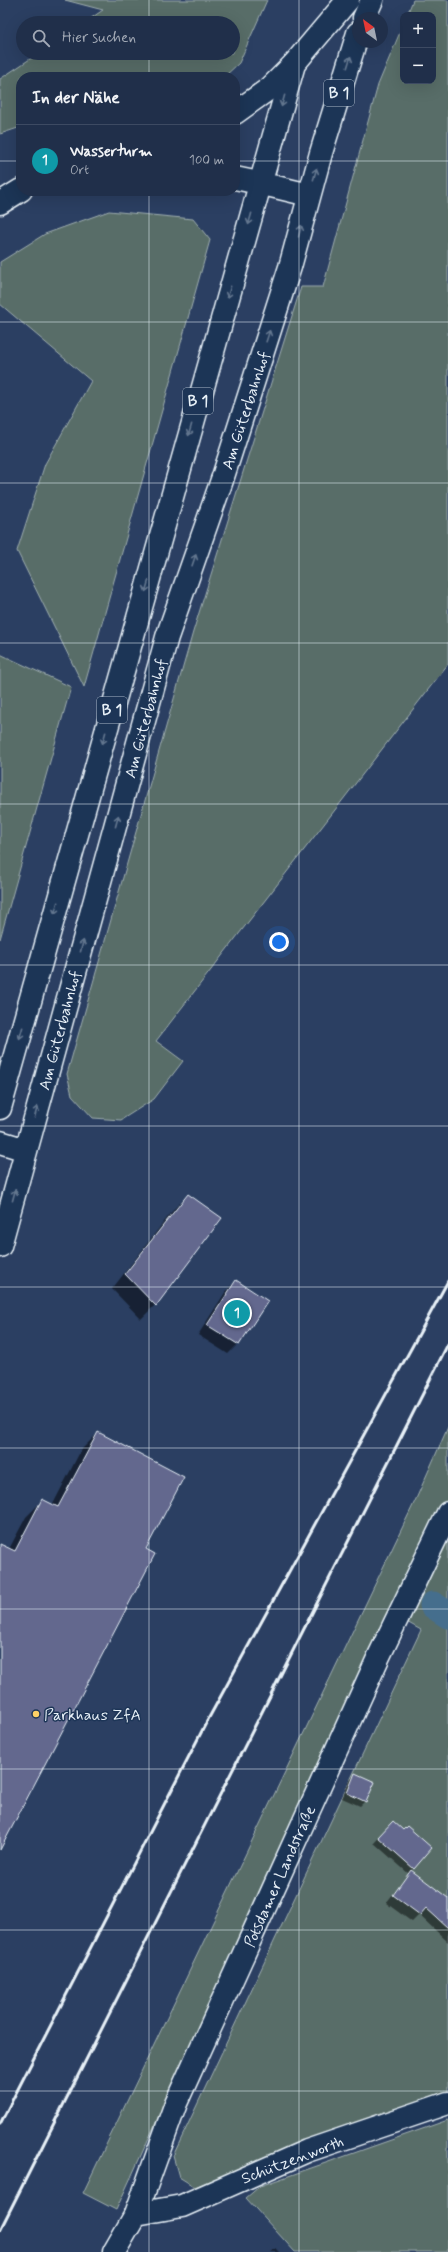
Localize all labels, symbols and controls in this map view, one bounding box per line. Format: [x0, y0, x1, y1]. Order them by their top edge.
north arrow [352, 12, 388, 48]
map controls [400, 12, 436, 84]
button: + [400, 12, 436, 48]
search box [16, 16, 240, 60]
icon: search [30, 27, 52, 49]
text: Hier suchen [62, 28, 136, 48]
button: − [400, 48, 436, 84]
one-way arrow [346, 56, 353, 69]
road number: B 1 [324, 80, 354, 106]
text: In der Nähe [32, 87, 120, 109]
one-way arrow [279, 94, 286, 107]
text: Wasserturm [70, 142, 153, 162]
text: 1 [42, 152, 48, 169]
text: 100 m [189, 152, 224, 169]
text: Ort [70, 162, 89, 179]
one-way arrow [312, 168, 319, 181]
one-way arrow [246, 212, 253, 225]
one-way arrow [296, 225, 304, 238]
one-way arrow [225, 285, 232, 298]
one-way arrow [265, 330, 272, 343]
street label: Am Güterbahnhof [217, 349, 275, 472]
road number: B 1 [183, 388, 213, 414]
one-way arrow [186, 423, 193, 436]
one-way arrow [191, 555, 199, 567]
one-way arrow [142, 579, 150, 592]
street label: Am Güterbahnhof [120, 656, 173, 781]
road number: B 1 [97, 697, 127, 723]
one-way arrow [100, 731, 107, 744]
one-way arrow [113, 815, 121, 828]
one-way arrow [52, 902, 59, 915]
your location [269, 932, 289, 952]
one-way arrow [79, 940, 86, 953]
street label: Am Güterbahnhof [34, 968, 87, 1093]
one-way arrow [17, 1027, 24, 1040]
one-way arrow [33, 1106, 40, 1119]
one-way arrow [11, 1189, 18, 1202]
pin: 1 [224, 1298, 250, 1328]
place label: Parkhaus ZfA [44, 1705, 141, 1726]
marker: Parkhaus ZfA [31, 1709, 41, 1719]
street label: Potsdamer Landstraße [240, 1802, 321, 1951]
street label: Schützenworth [238, 2131, 347, 2190]

